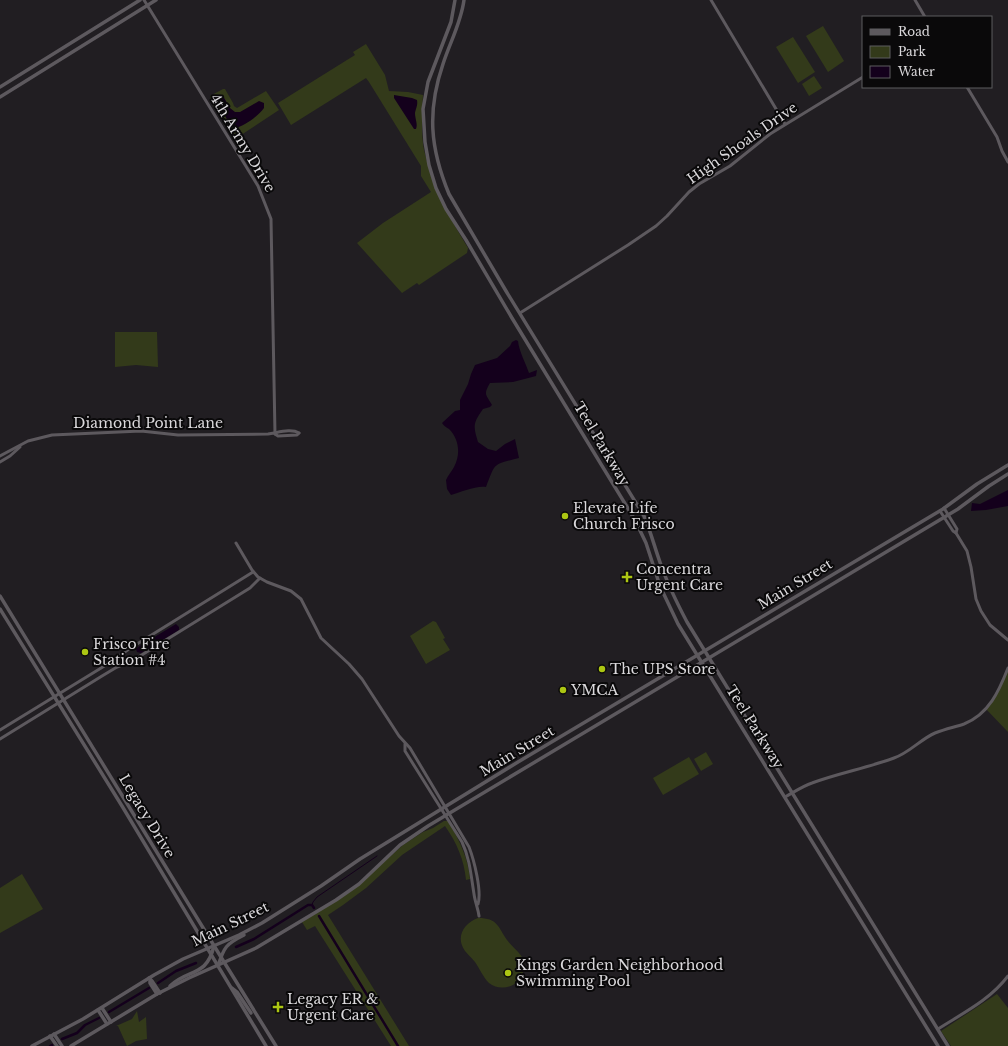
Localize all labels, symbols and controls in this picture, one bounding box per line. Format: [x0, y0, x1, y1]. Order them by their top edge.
legend [862, 16, 992, 88]
text: Road [898, 24, 930, 39]
text: Park [898, 44, 926, 59]
text: Water [897, 64, 935, 79]
street label: 4th Army Drive [207, 91, 279, 195]
street label: High Shoals Drive [683, 98, 801, 188]
street label: Teel Parkway [570, 399, 634, 489]
street label: Diamond Point Lane [73, 414, 223, 432]
place label: Elevate Life Church Frisco [573, 499, 675, 533]
marker: Elevate Life Church Frisco [560, 511, 570, 521]
street label: Main Street [755, 554, 836, 613]
place label: Concentra Urgent Care [636, 560, 723, 594]
marker: Concentra Urgent Care [621, 571, 633, 583]
place label: Frisco Fire Station #4 [93, 635, 169, 669]
marker: Frisco Fire Station #4 [80, 647, 90, 657]
place label: The UPS Store [610, 660, 716, 678]
marker: The UPS Store [597, 664, 607, 674]
place label: YMCA [570, 681, 619, 699]
street label: Teel Parkway [722, 682, 788, 772]
marker: YMCA [558, 685, 568, 695]
street label: Main Street [477, 721, 558, 780]
street label: Legacy Drive [115, 771, 179, 861]
street label: Main Street [188, 897, 272, 950]
place label: Kings Garden Neighborhood Swimming Pool [516, 956, 724, 990]
marker: Kings Garden Neighborhood Swimming Pool [503, 968, 513, 978]
place label: Legacy ER & Urgent Care [287, 990, 378, 1024]
marker: Legacy ER & Urgent Care [272, 1001, 284, 1013]

